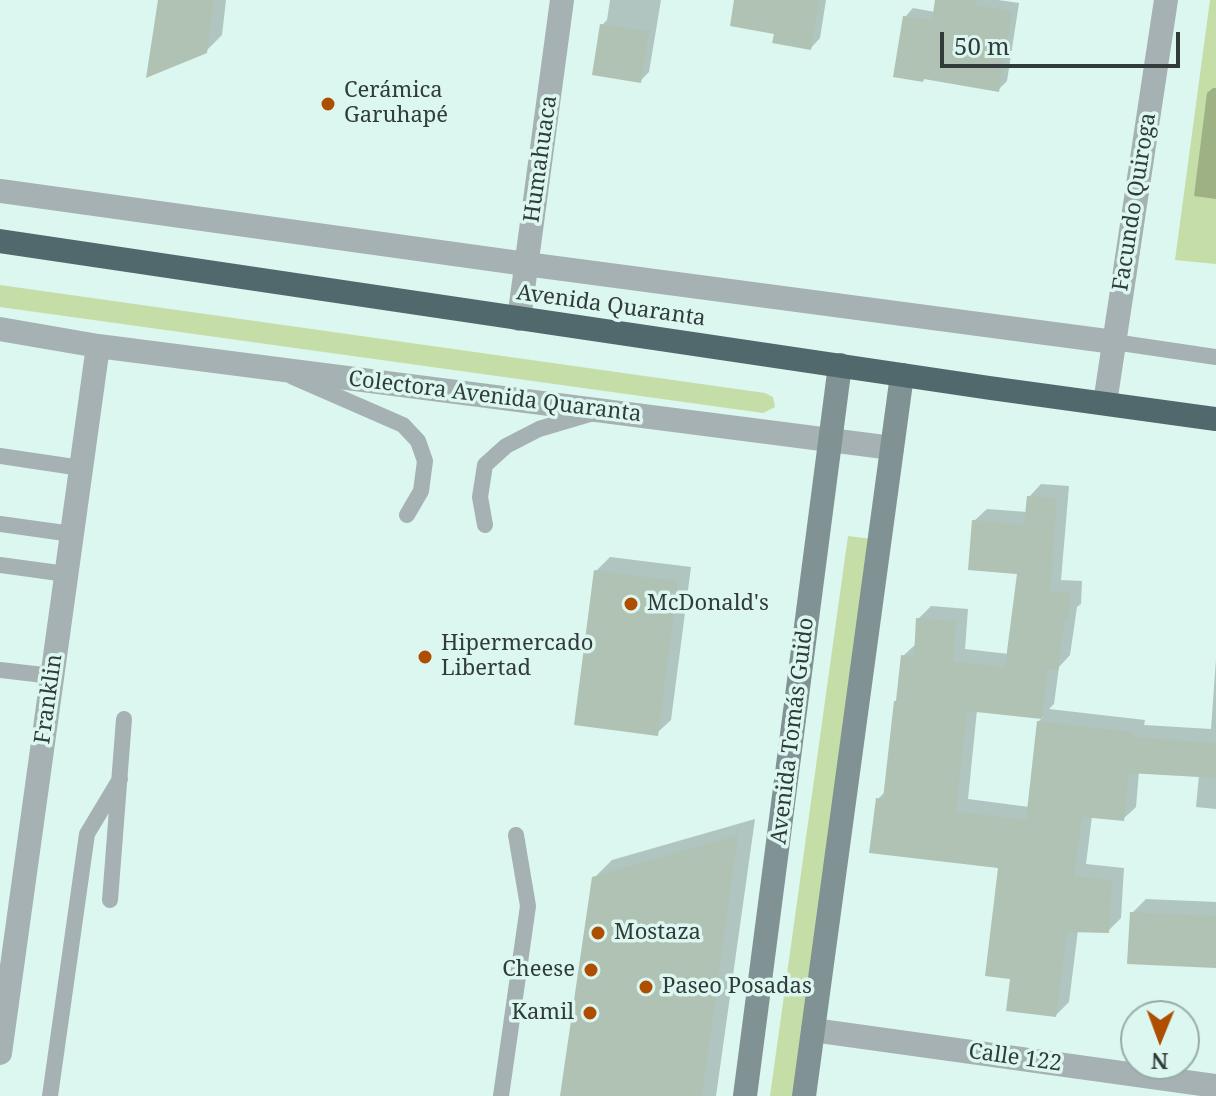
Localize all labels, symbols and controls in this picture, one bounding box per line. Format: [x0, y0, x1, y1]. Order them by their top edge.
scale bar [944, 16, 1184, 66]
text: 50 m [954, 29, 1010, 62]
place label: Cerámica Garuhapé [344, 78, 448, 130]
street label: Humahuaca [519, 94, 563, 224]
marker: Cerámica Garuhapé [319, 95, 337, 113]
street label: Facundo Quiroga [1108, 111, 1162, 293]
street label: Avenida Quaranta [515, 280, 707, 332]
street label: Colectora Avenida Quaranta [347, 366, 643, 428]
place label: McDonald's [647, 591, 769, 617]
marker: McDonald's [622, 595, 640, 613]
street label: Avenida Tomás Guido [766, 616, 820, 846]
place label: Hipermercado Libertad [441, 631, 593, 682]
marker: Hipermercado Libertad [416, 648, 434, 666]
street label: Franklin [30, 652, 68, 746]
place label: Mostaza [614, 920, 701, 946]
marker: Mostaza [589, 924, 607, 942]
place label: Cheese [502, 957, 575, 983]
marker: Cheese [582, 961, 600, 979]
place label: Paseo Posadas [662, 974, 812, 1000]
marker: Paseo Posadas [637, 978, 655, 996]
place label: Kamil [512, 1000, 574, 1026]
north arrow [1120, 1000, 1200, 1080]
marker: Kamil [581, 1004, 599, 1022]
street label: Calle 122 [967, 1038, 1063, 1078]
text: N [1151, 1047, 1169, 1077]

